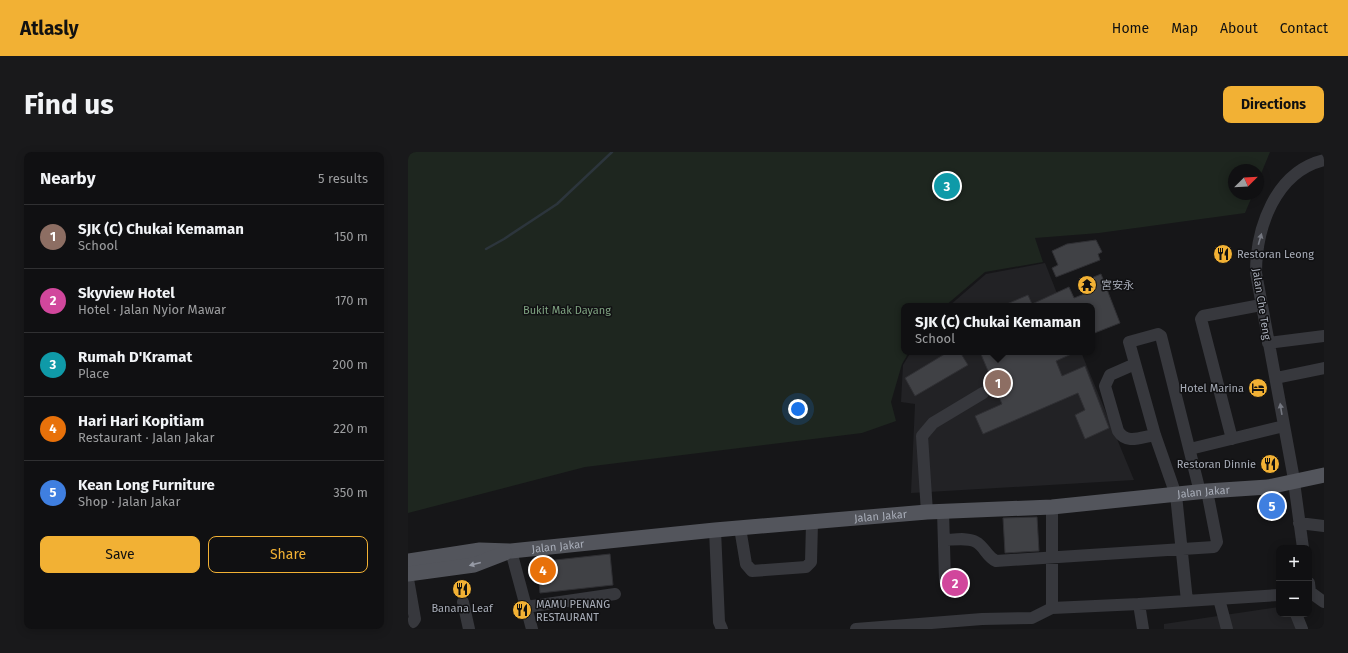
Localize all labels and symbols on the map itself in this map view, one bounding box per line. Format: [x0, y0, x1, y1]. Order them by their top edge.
north arrow [1228, 164, 1264, 200]
pin: 3 [934, 171, 960, 201]
one-way arrow [1257, 233, 1263, 245]
restaurant icon: Restoran Leong [1212, 243, 1234, 265]
place label: Restoran Leong [1237, 248, 1314, 261]
street label: Jalan Che Teng [1249, 267, 1274, 341]
temple icon: 宮安永 [1076, 274, 1098, 296]
place label: 宮安永 [1101, 279, 1134, 292]
park label: Bukit Mak Dayang [523, 304, 611, 317]
pin: 1 [985, 368, 1011, 398]
hotel icon: Hotel Marina [1247, 377, 1269, 399]
place label: Hotel Marina [1180, 382, 1244, 395]
your location [788, 399, 808, 419]
one-way arrow [1278, 402, 1284, 415]
restaurant icon: Restoran Dinnie [1259, 453, 1281, 475]
place label: Restoran Dinnie [1177, 458, 1256, 471]
street label: Jalan Jakar [1177, 483, 1231, 501]
pin: 5 [1259, 491, 1285, 521]
street label: Jalan Jakar [854, 508, 908, 525]
street label: Jalan Jakar [531, 537, 586, 556]
pin: 4 [530, 555, 556, 585]
one-way arrow [468, 561, 480, 567]
pin: 2 [942, 568, 968, 598]
restaurant icon: Banana Leaf [451, 578, 473, 600]
place label: MAMU PENANG RESTAURANT [536, 598, 610, 624]
restaurant icon: MAMU PENANG RESTAURANT [511, 599, 533, 621]
place label: Banana Leaf [431, 602, 494, 615]

